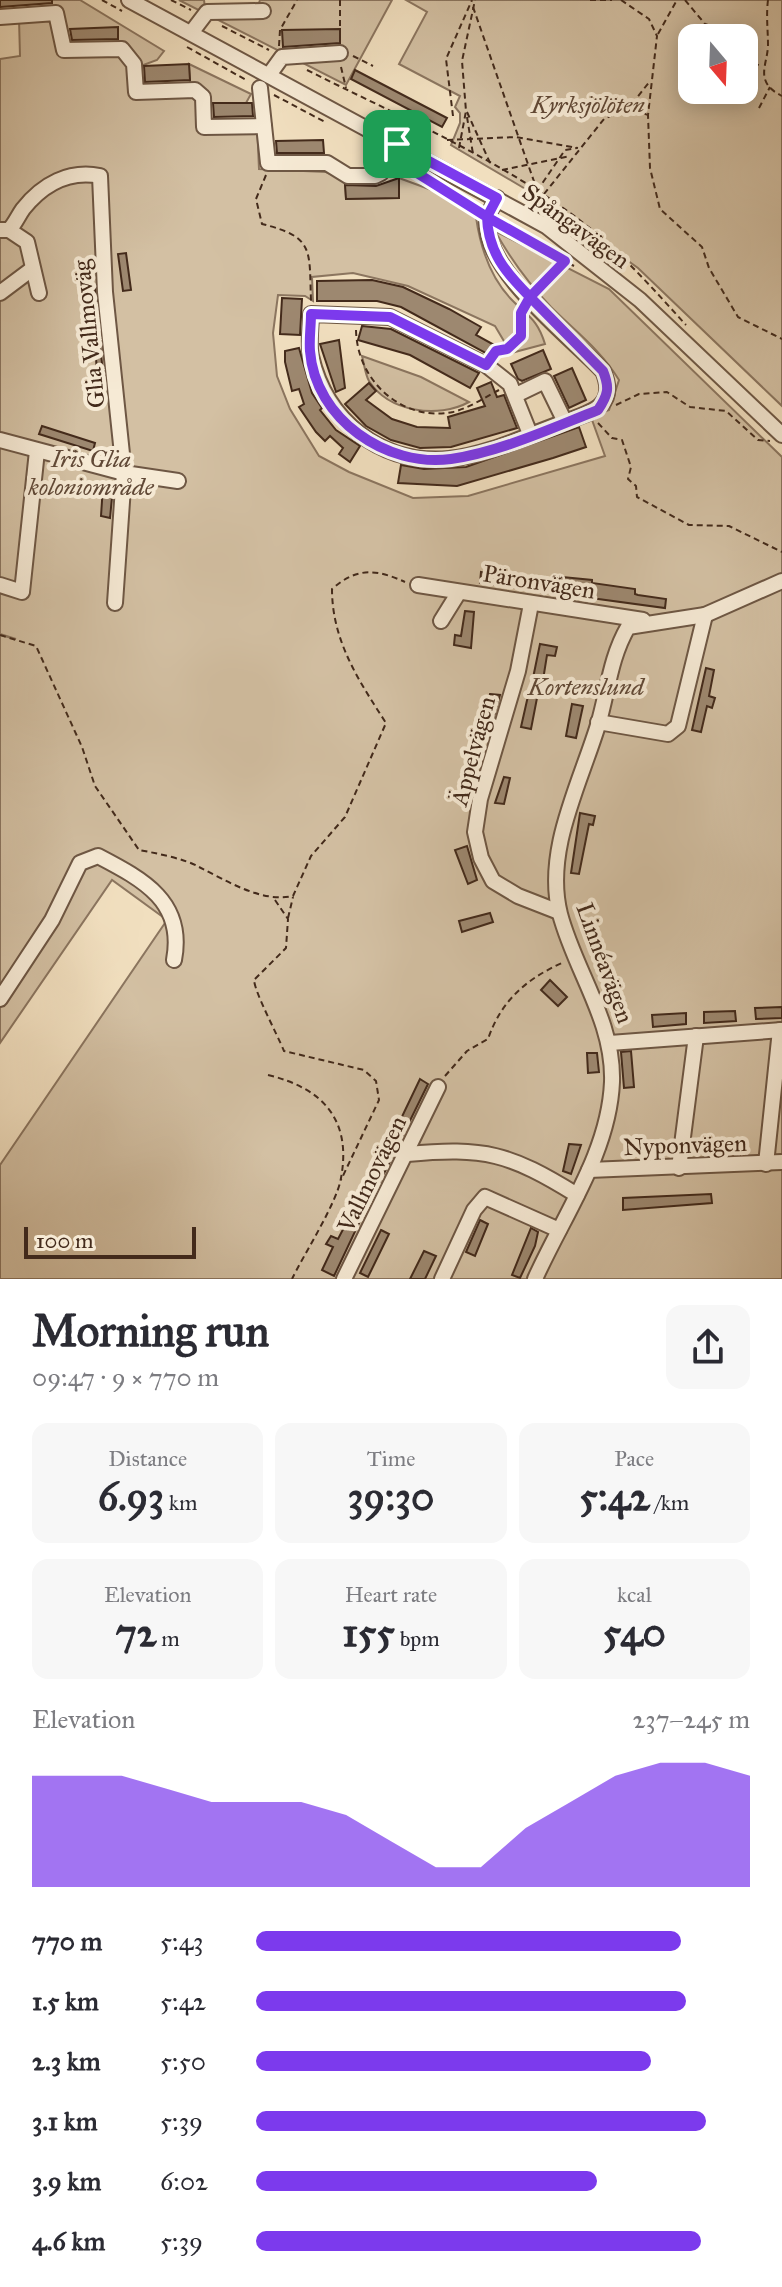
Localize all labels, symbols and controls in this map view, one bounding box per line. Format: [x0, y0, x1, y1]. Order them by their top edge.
north arrow [678, 24, 758, 104]
map controls [678, 24, 758, 104]
park label: Kyrksjölöten [530, 90, 645, 120]
pin [363, 110, 431, 178]
icon: arrive [375, 122, 419, 166]
street label: Spångavägen [516, 177, 636, 275]
street label: Glia Vallmoväg [66, 258, 112, 410]
park label: Iris Glia koloniområde [27, 444, 155, 502]
street label: Päronvägen [481, 558, 597, 606]
park label: Kortenslund [527, 672, 645, 702]
street label: Äppelvägen [444, 693, 502, 810]
street label: Linnéavägen [569, 899, 641, 1027]
street label: Vallmovägen [330, 1111, 413, 1238]
street label: Nyponvägen [623, 1128, 747, 1162]
scale bar [24, 1223, 196, 1259]
text: 100 m [36, 1227, 93, 1254]
text: Morning run [32, 1304, 269, 1358]
button: share [666, 1305, 750, 1389]
text: 09:47 · 9 × 770 m [32, 1361, 219, 1393]
text: Distance [108, 1445, 187, 1472]
text: Time [367, 1445, 415, 1472]
text: Pace [614, 1445, 654, 1472]
text: 6.93 [98, 1472, 164, 1521]
text: 39:30 [348, 1472, 434, 1521]
text: 5:42 [579, 1472, 650, 1521]
text: km [164, 1489, 198, 1516]
text: /km [650, 1489, 689, 1516]
text: Elevation [104, 1581, 191, 1608]
text: Heart rate [345, 1581, 437, 1608]
text: kcal [617, 1581, 652, 1608]
text: 72 [116, 1608, 157, 1657]
text: 155 [342, 1608, 395, 1657]
text: 540 [603, 1608, 666, 1657]
text: m [157, 1625, 180, 1652]
text: bpm [395, 1625, 440, 1652]
text: Elevation [32, 1703, 135, 1735]
text: 237–245 m [632, 1703, 750, 1735]
text: 770 m [32, 1925, 102, 1957]
text: 5:43 [160, 1925, 204, 1957]
text: 1.5 km [32, 1985, 99, 2017]
text: 5:42 [160, 1985, 206, 2017]
text: 2.3 km [32, 2045, 101, 2077]
text: 5:50 [160, 2045, 206, 2077]
text: 3.1 km [32, 2105, 98, 2137]
text: 5:39 [160, 2105, 203, 2137]
text: 3.9 km [32, 2165, 101, 2197]
text: 6:02 [160, 2165, 208, 2197]
text: 4.6 km [32, 2225, 105, 2257]
text: 5:39 [160, 2225, 203, 2257]

